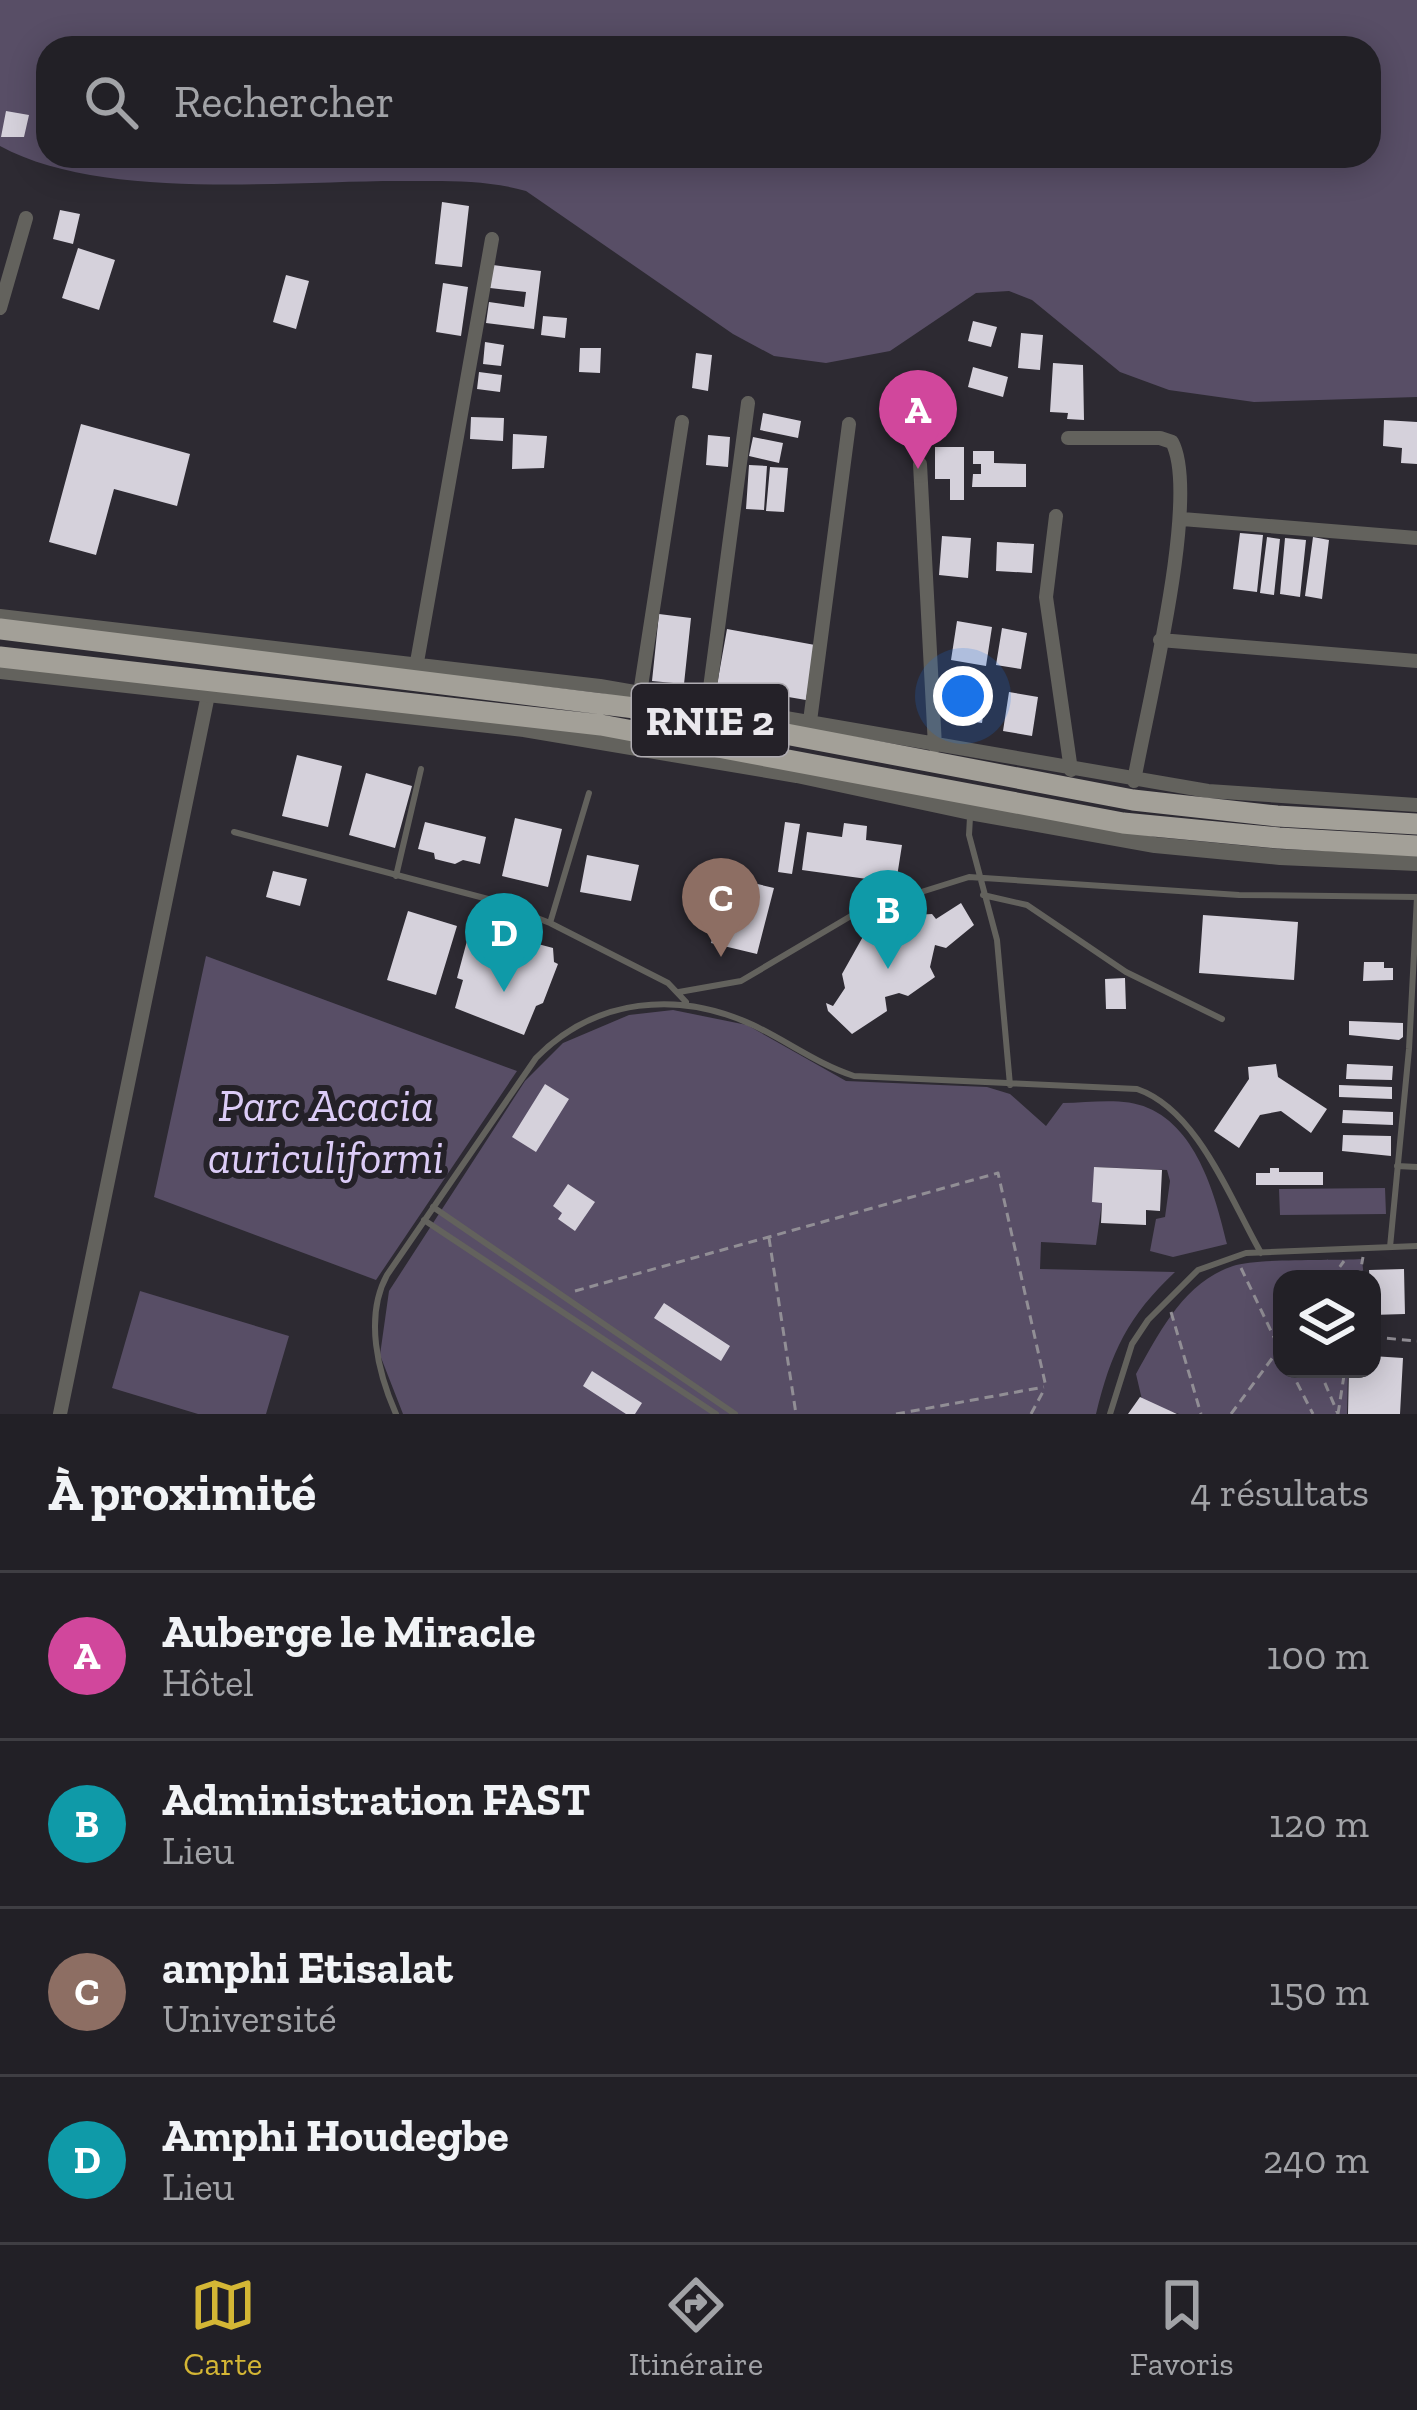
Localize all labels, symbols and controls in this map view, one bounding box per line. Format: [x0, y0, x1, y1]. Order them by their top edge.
search box [36, 36, 1381, 168]
icon: search [78, 69, 144, 135]
text: Rechercher [174, 75, 394, 129]
pin: A [879, 370, 957, 469]
your location [933, 666, 993, 726]
road number: RNIE 2 [632, 684, 788, 756]
pin: C [682, 858, 760, 957]
pin: B [849, 870, 927, 969]
pin: D [465, 893, 543, 992]
park label: Parc Acacia auriculiformi [208, 1079, 444, 1185]
map controls [1273, 1270, 1381, 1378]
button: layers [1273, 1270, 1381, 1378]
text: À proximité [48, 1462, 316, 1523]
text: 4 résultats [1190, 1469, 1369, 1516]
text: Auberge le Miracle [162, 1605, 536, 1659]
text: A [74, 1632, 100, 1679]
text: 100 m [1267, 1632, 1369, 1679]
text: Hôtel [162, 1659, 254, 1706]
text: Administration FAST [162, 1773, 590, 1827]
text: B [75, 1800, 99, 1847]
text: 120 m [1269, 1800, 1369, 1847]
text: Lieu [162, 1827, 234, 1874]
text: amphi Etisalat [162, 1941, 453, 1995]
text: C [74, 1968, 100, 2015]
text: 150 m [1269, 1968, 1369, 2015]
text: Université [162, 1995, 337, 2042]
text: Amphi Houdegbe [162, 2109, 509, 2163]
text: D [73, 2136, 101, 2183]
text: 240 m [1263, 2136, 1369, 2183]
text: Lieu [162, 2163, 234, 2210]
tab: Carte [183, 2272, 262, 2383]
tab: Itinéraire [629, 2272, 763, 2383]
tab: Favoris [1130, 2272, 1234, 2383]

